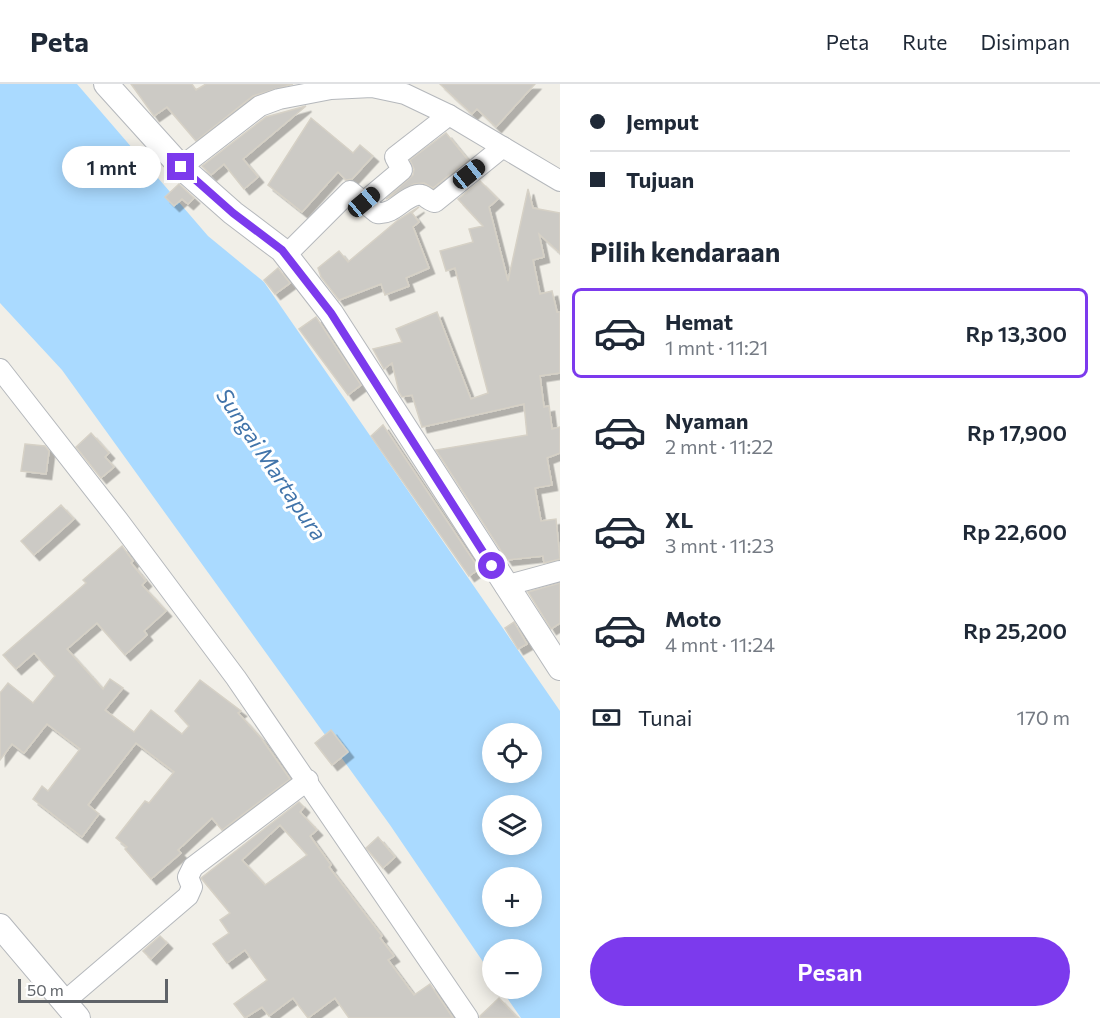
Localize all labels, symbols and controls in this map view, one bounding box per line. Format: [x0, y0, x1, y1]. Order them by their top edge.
text: Peta [30, 24, 89, 58]
text: Peta [826, 29, 869, 54]
text: Rute [902, 29, 947, 54]
text: Disimpan [980, 29, 1070, 54]
text: Jemput [626, 108, 699, 135]
callout: 1 mnt [61, 146, 160, 188]
route end [167, 153, 194, 180]
text: 1 mnt [86, 155, 137, 179]
car [449, 156, 489, 192]
text: Tujuan [626, 166, 694, 193]
car [344, 184, 384, 220]
text: Pilih kendaraan [590, 235, 780, 268]
icon: car [593, 306, 647, 360]
text: Hemat [665, 308, 733, 335]
text: Rp 13,300 [965, 320, 1067, 347]
text: 1 mnt · 11:21 [665, 335, 768, 359]
water label: Sungai Martapura [211, 383, 333, 545]
icon: car [593, 405, 647, 459]
text: Nyaman [665, 407, 748, 434]
text: Rp 17,900 [967, 419, 1067, 446]
text: 2 mnt · 11:22 [665, 434, 773, 458]
icon: car [593, 504, 647, 558]
text: XL [665, 506, 693, 533]
text: Rp 22,600 [962, 518, 1067, 545]
text: 3 mnt · 11:23 [665, 533, 774, 557]
route start [478, 552, 505, 579]
icon: car [593, 603, 647, 657]
text: Moto [665, 605, 721, 632]
text: Rp 25,200 [963, 617, 1067, 644]
text: 4 mnt · 11:24 [665, 632, 775, 656]
icon: cash [590, 701, 623, 734]
text: Tunai [638, 704, 692, 731]
text: 170 m [1017, 705, 1070, 729]
map controls [482, 723, 542, 999]
button: locate [482, 723, 542, 783]
button: layers [482, 795, 542, 855]
button: + [482, 867, 542, 927]
button: Pesan [590, 937, 1070, 1006]
button: − [482, 939, 542, 999]
scale bar [18, 976, 168, 1004]
text: 50 m [27, 980, 64, 999]

